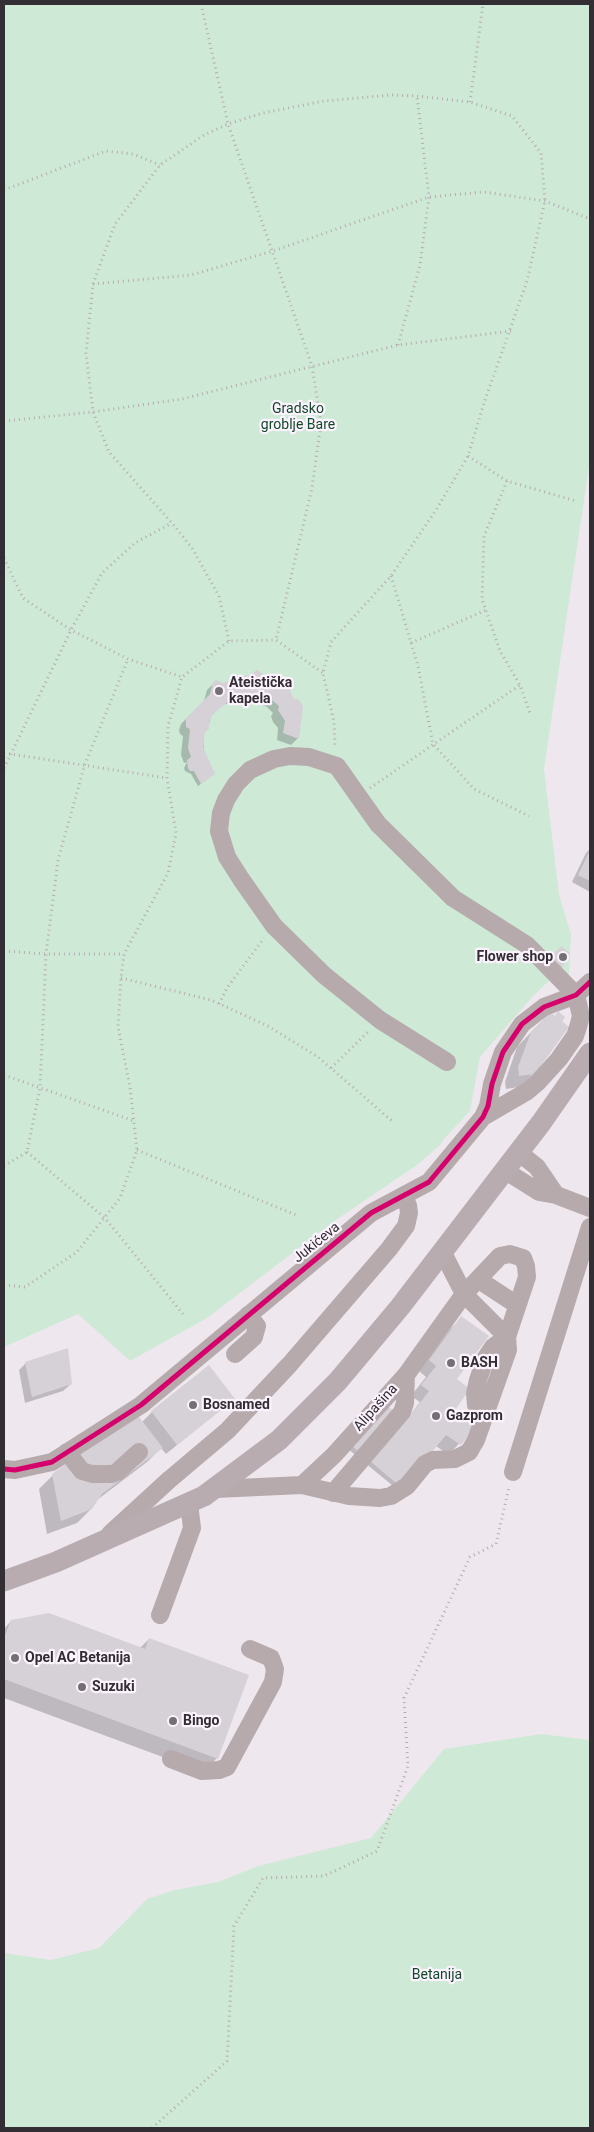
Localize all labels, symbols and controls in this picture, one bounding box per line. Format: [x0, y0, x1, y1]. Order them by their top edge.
park label: Gradsko groblje Bare [261, 401, 335, 434]
place label: Ateistička kapela [229, 675, 292, 708]
marker: Ateistička kapela [213, 685, 225, 697]
place label: Flower shop [476, 949, 553, 965]
marker: Flower shop [557, 951, 569, 963]
street label: Jukićeva [290, 1219, 344, 1267]
place label: BASH [461, 1355, 498, 1371]
marker: BASH [445, 1357, 457, 1369]
street label: Alipašina [351, 1381, 401, 1435]
place label: Bosnamed [203, 1397, 270, 1413]
marker: Bosnamed [187, 1399, 199, 1411]
place label: Gazprom [446, 1408, 503, 1424]
marker: Gazprom [430, 1410, 442, 1422]
place label: Opel AC Betanija [25, 1650, 131, 1666]
marker: Opel AC Betanija [9, 1652, 21, 1664]
place label: Suzuki [92, 1679, 135, 1695]
marker: Suzuki [76, 1681, 88, 1693]
place label: Bingo [183, 1713, 219, 1729]
marker: Bingo [167, 1715, 179, 1727]
park label: Betanija [412, 1967, 462, 1983]

